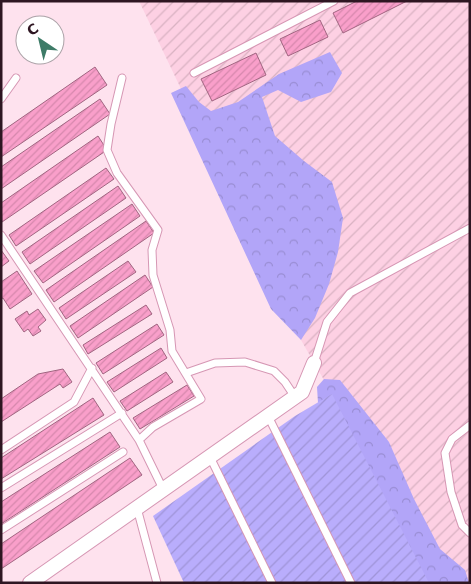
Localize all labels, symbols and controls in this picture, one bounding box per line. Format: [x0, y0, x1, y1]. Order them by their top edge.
north arrow [15, 15, 65, 65]
text: С [24, 20, 41, 39]

